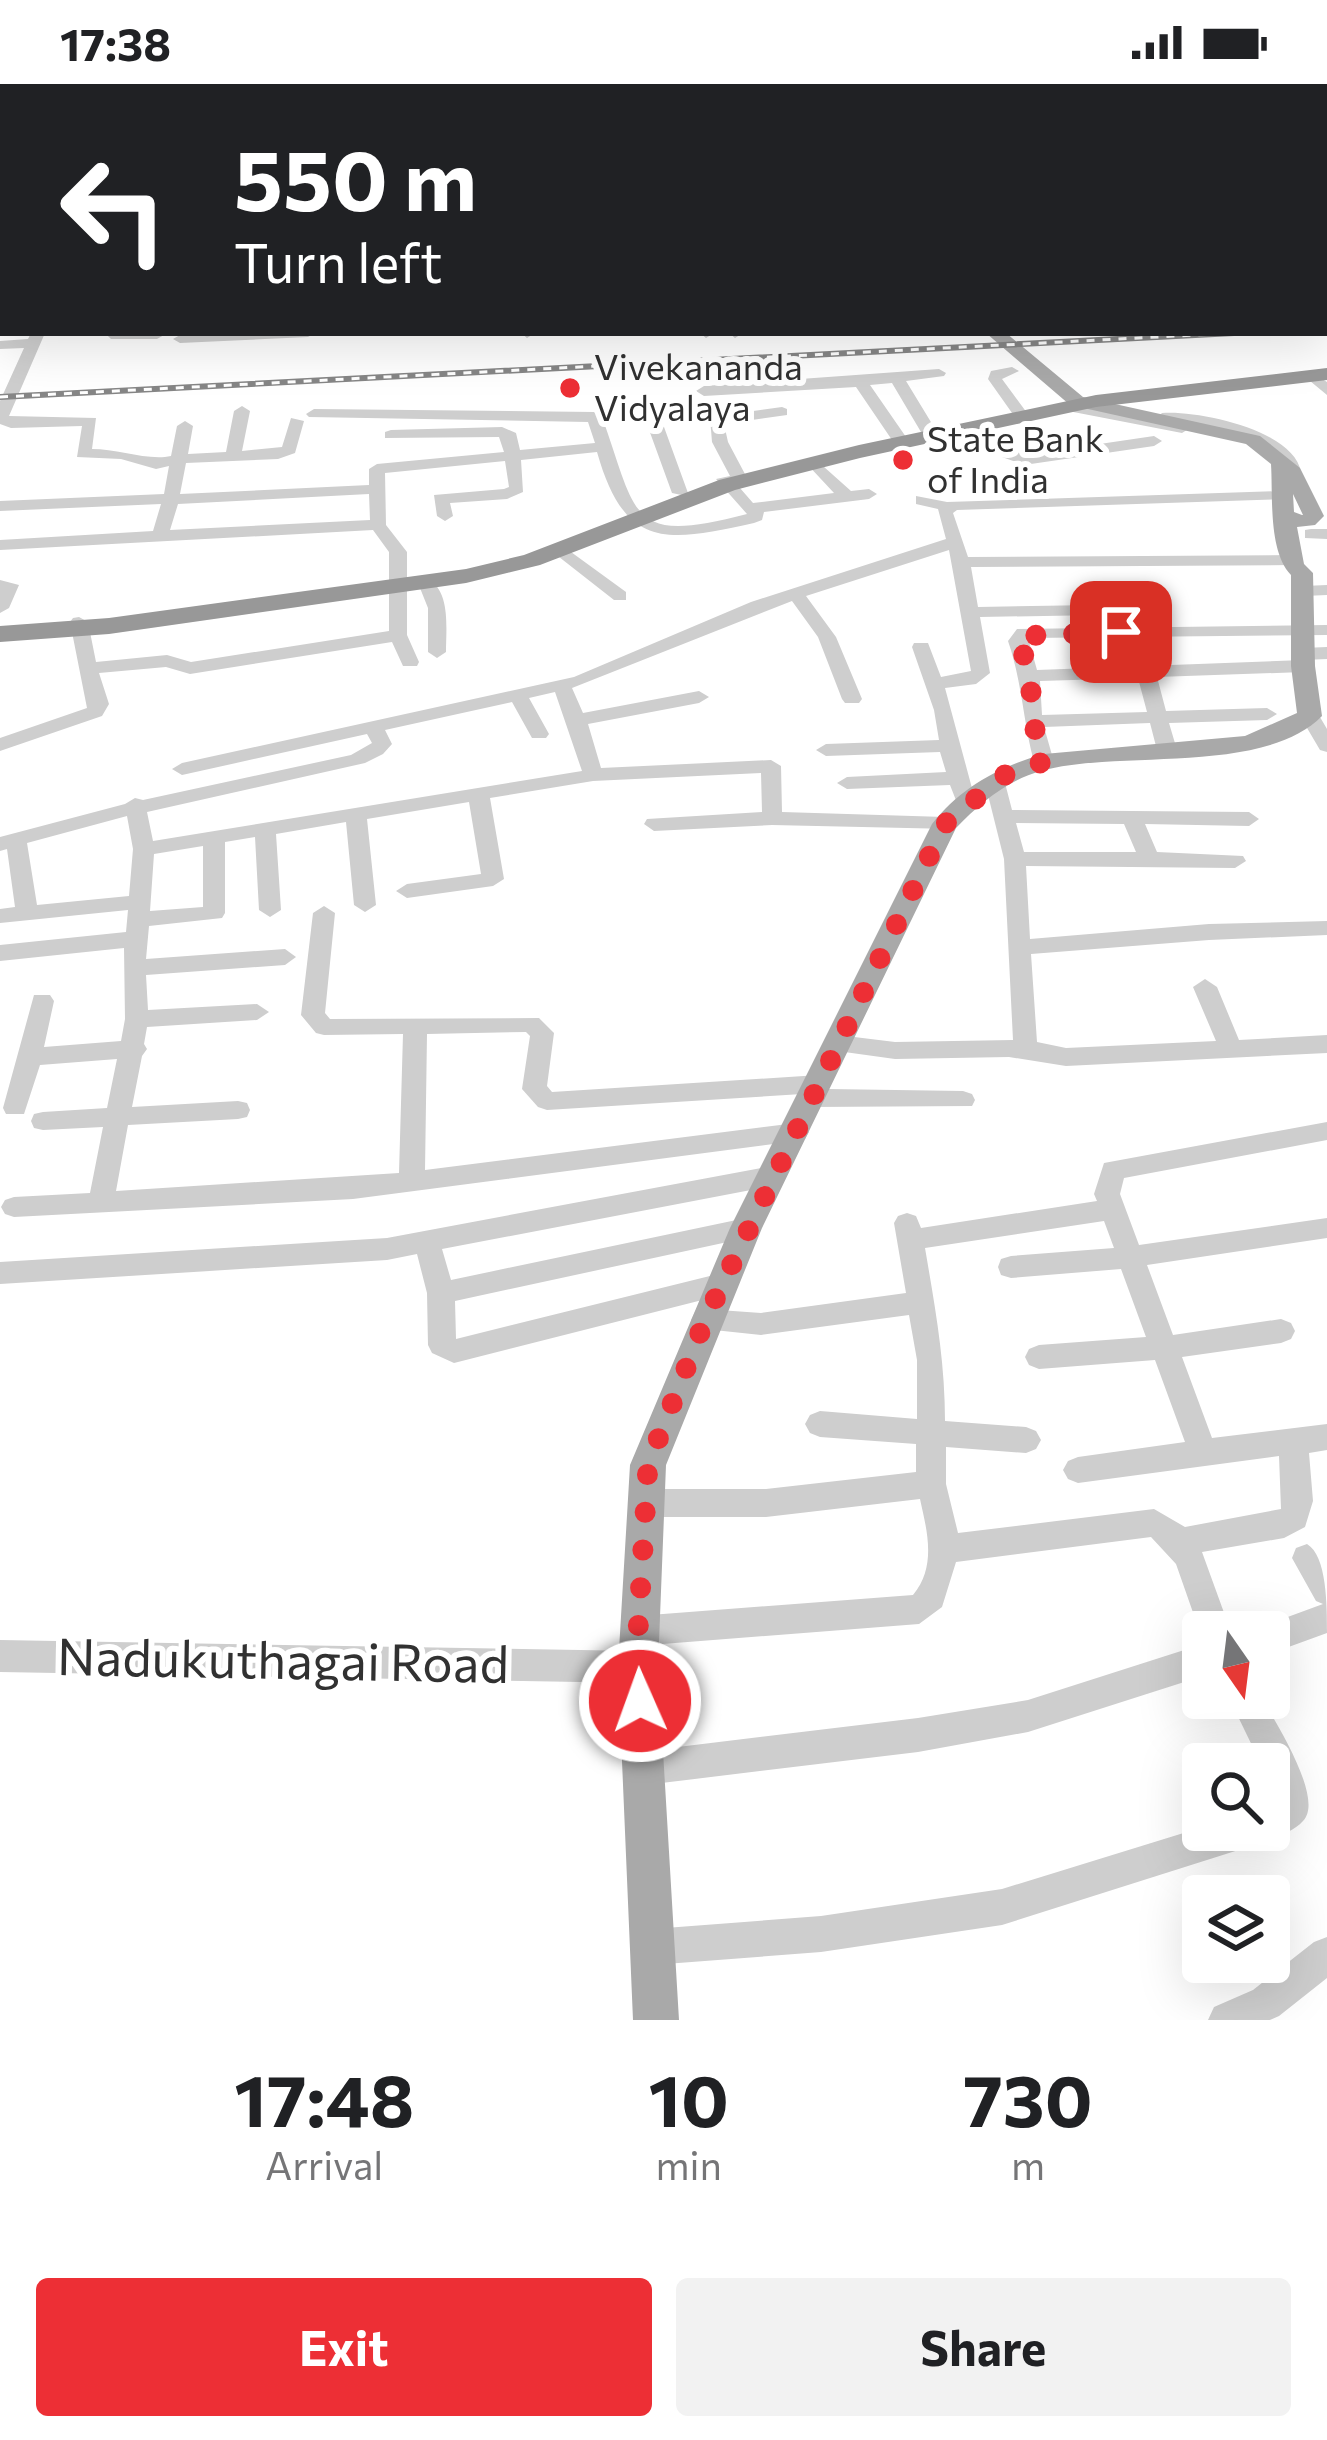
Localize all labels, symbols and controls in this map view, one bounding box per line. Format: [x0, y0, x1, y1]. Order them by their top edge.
text: 17:38 [60, 15, 171, 70]
text: 550 m [234, 126, 477, 228]
icon: left [36, 132, 192, 288]
text: Turn left [234, 228, 442, 294]
place label: Vivekananda Vidyalaya [594, 343, 803, 428]
marker: Vivekananda Vidyalaya [557, 375, 583, 401]
place label: State Bank of India [927, 415, 1104, 500]
marker: State Bank of India [890, 447, 916, 473]
pin [1070, 581, 1172, 683]
icon: arrive [1088, 599, 1154, 665]
north arrow [1182, 1611, 1290, 1719]
map controls [1182, 1611, 1290, 1983]
street label: Nadukuthagai Road [57, 1623, 510, 1694]
position arrow [577, 1638, 703, 1764]
button: search [1182, 1743, 1290, 1851]
button: layers [1182, 1875, 1290, 1983]
text: 17:48 [234, 2054, 414, 2142]
text: 10 [649, 2054, 729, 2142]
text: 730 [963, 2054, 1093, 2142]
text: Arrival [265, 2140, 383, 2188]
text: min [656, 2140, 722, 2188]
text: m [1011, 2140, 1045, 2188]
button: Exit [36, 2278, 652, 2416]
button: Share [676, 2278, 1291, 2416]

